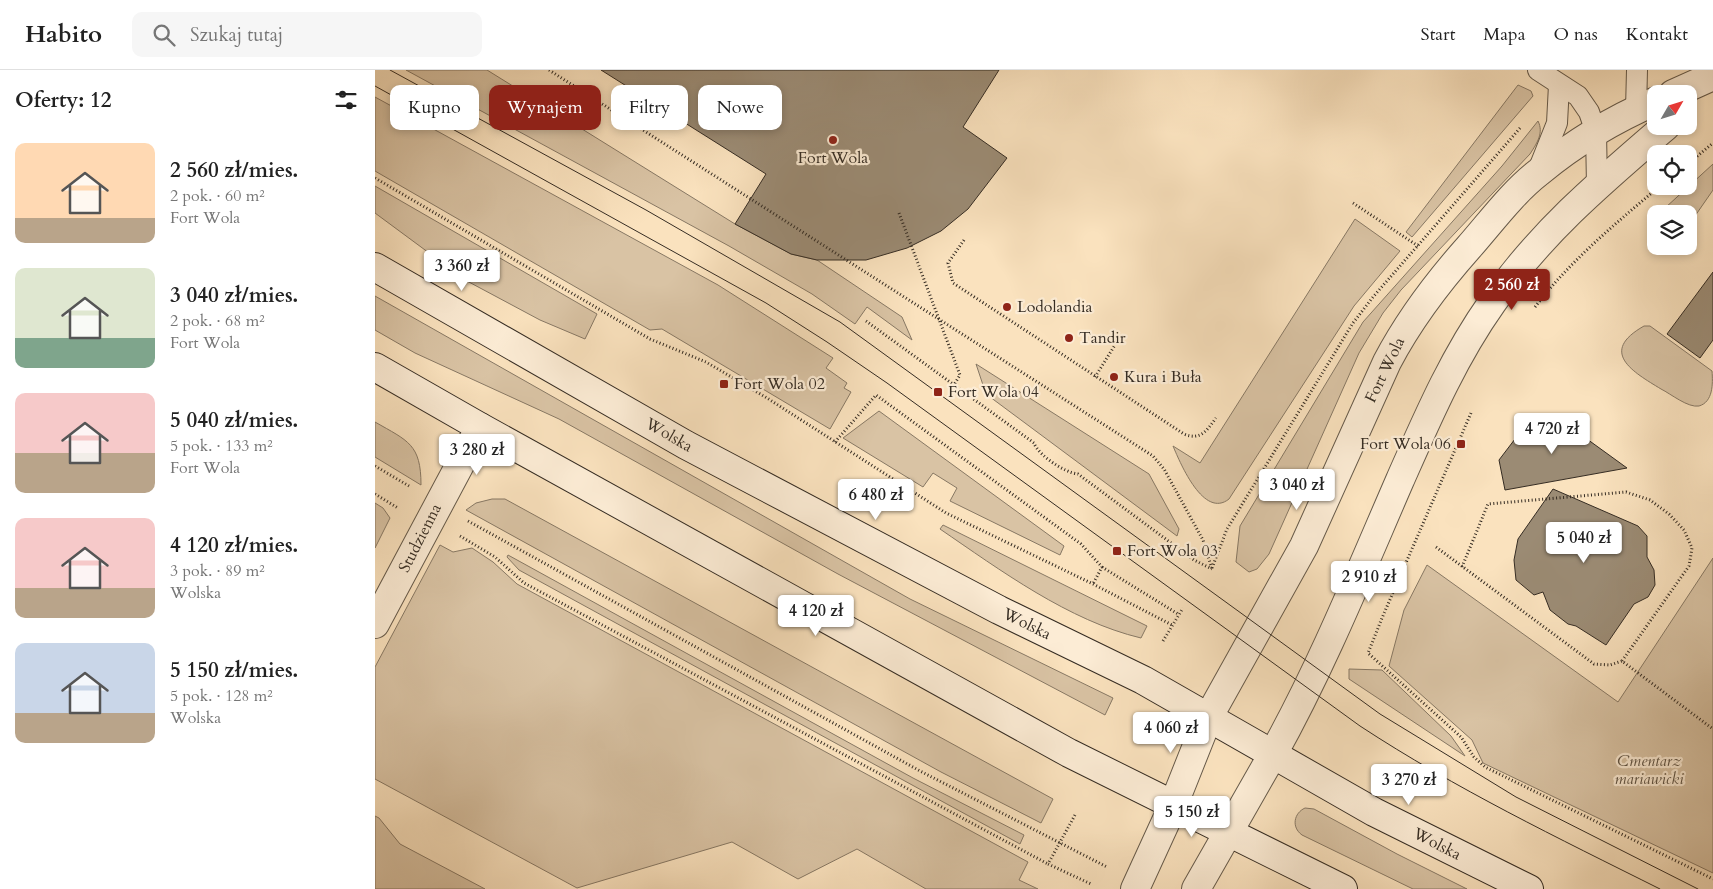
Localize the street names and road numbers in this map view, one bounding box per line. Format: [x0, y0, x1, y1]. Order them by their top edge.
street label: Fort Wola [1360, 334, 1410, 406]
street label: Wolska [640, 412, 697, 457]
street label: Studzienna [393, 500, 447, 576]
street label: Wolska [998, 602, 1055, 645]
street label: Wolska [1408, 822, 1465, 865]

